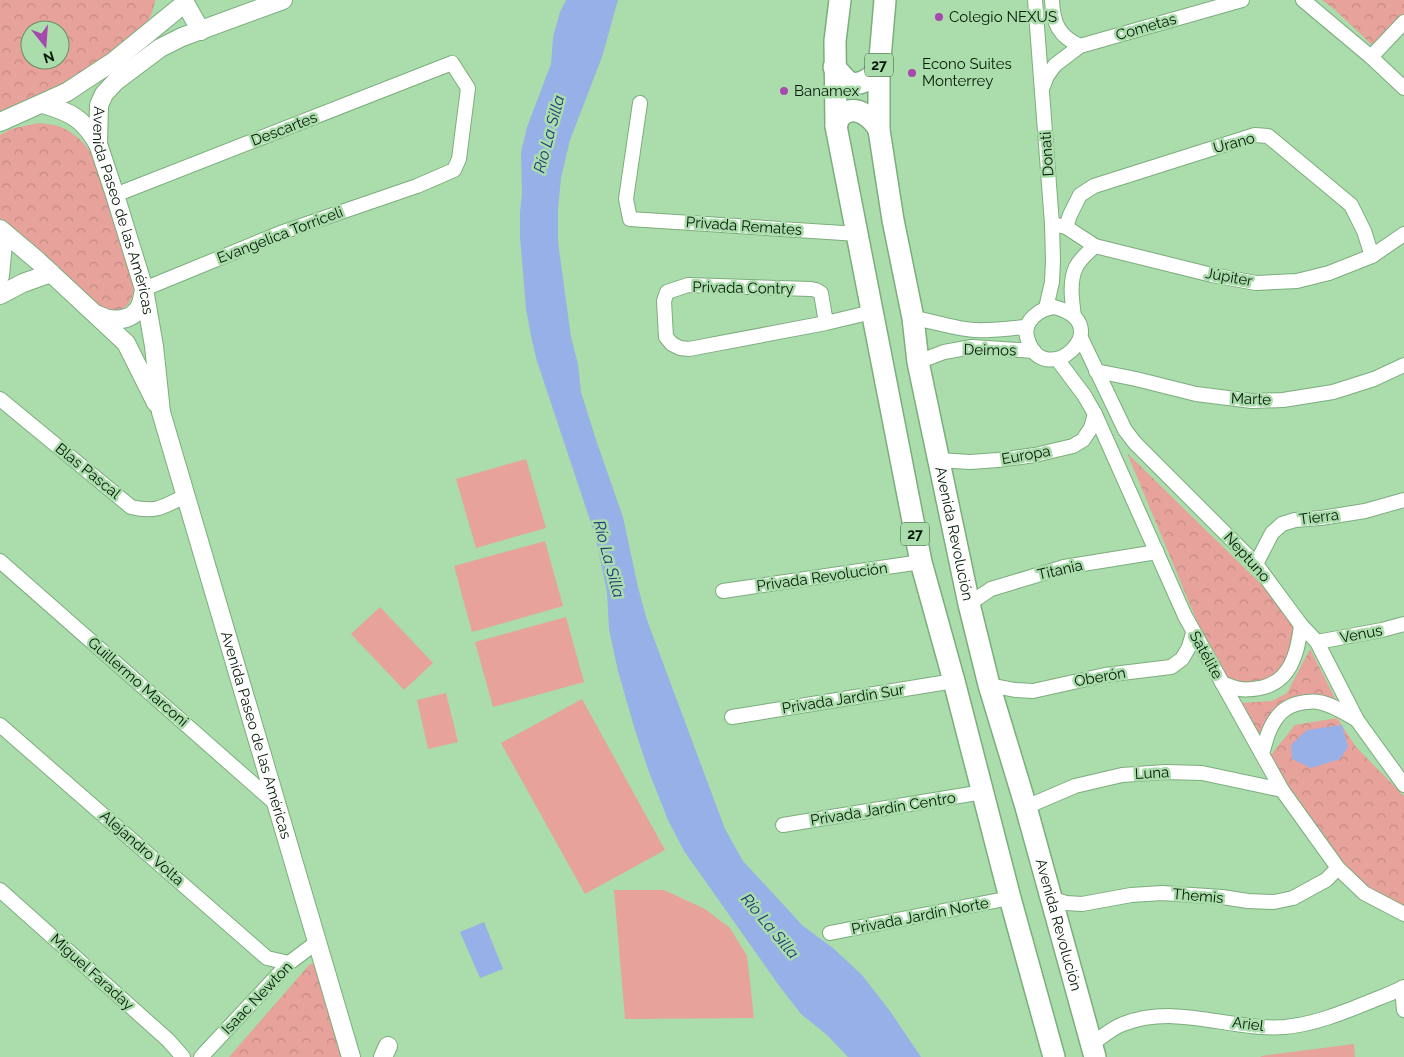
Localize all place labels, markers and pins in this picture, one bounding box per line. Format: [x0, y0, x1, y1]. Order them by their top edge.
place label: Colegio NEXUS [949, 8, 1057, 26]
marker: Colegio NEXUS [933, 11, 945, 23]
place label: Econo Suites Monterrey [922, 55, 1012, 90]
marker: Econo Suites Monterrey [906, 67, 918, 79]
place label: Banamex [794, 82, 859, 100]
marker: Banamex [778, 85, 790, 97]

